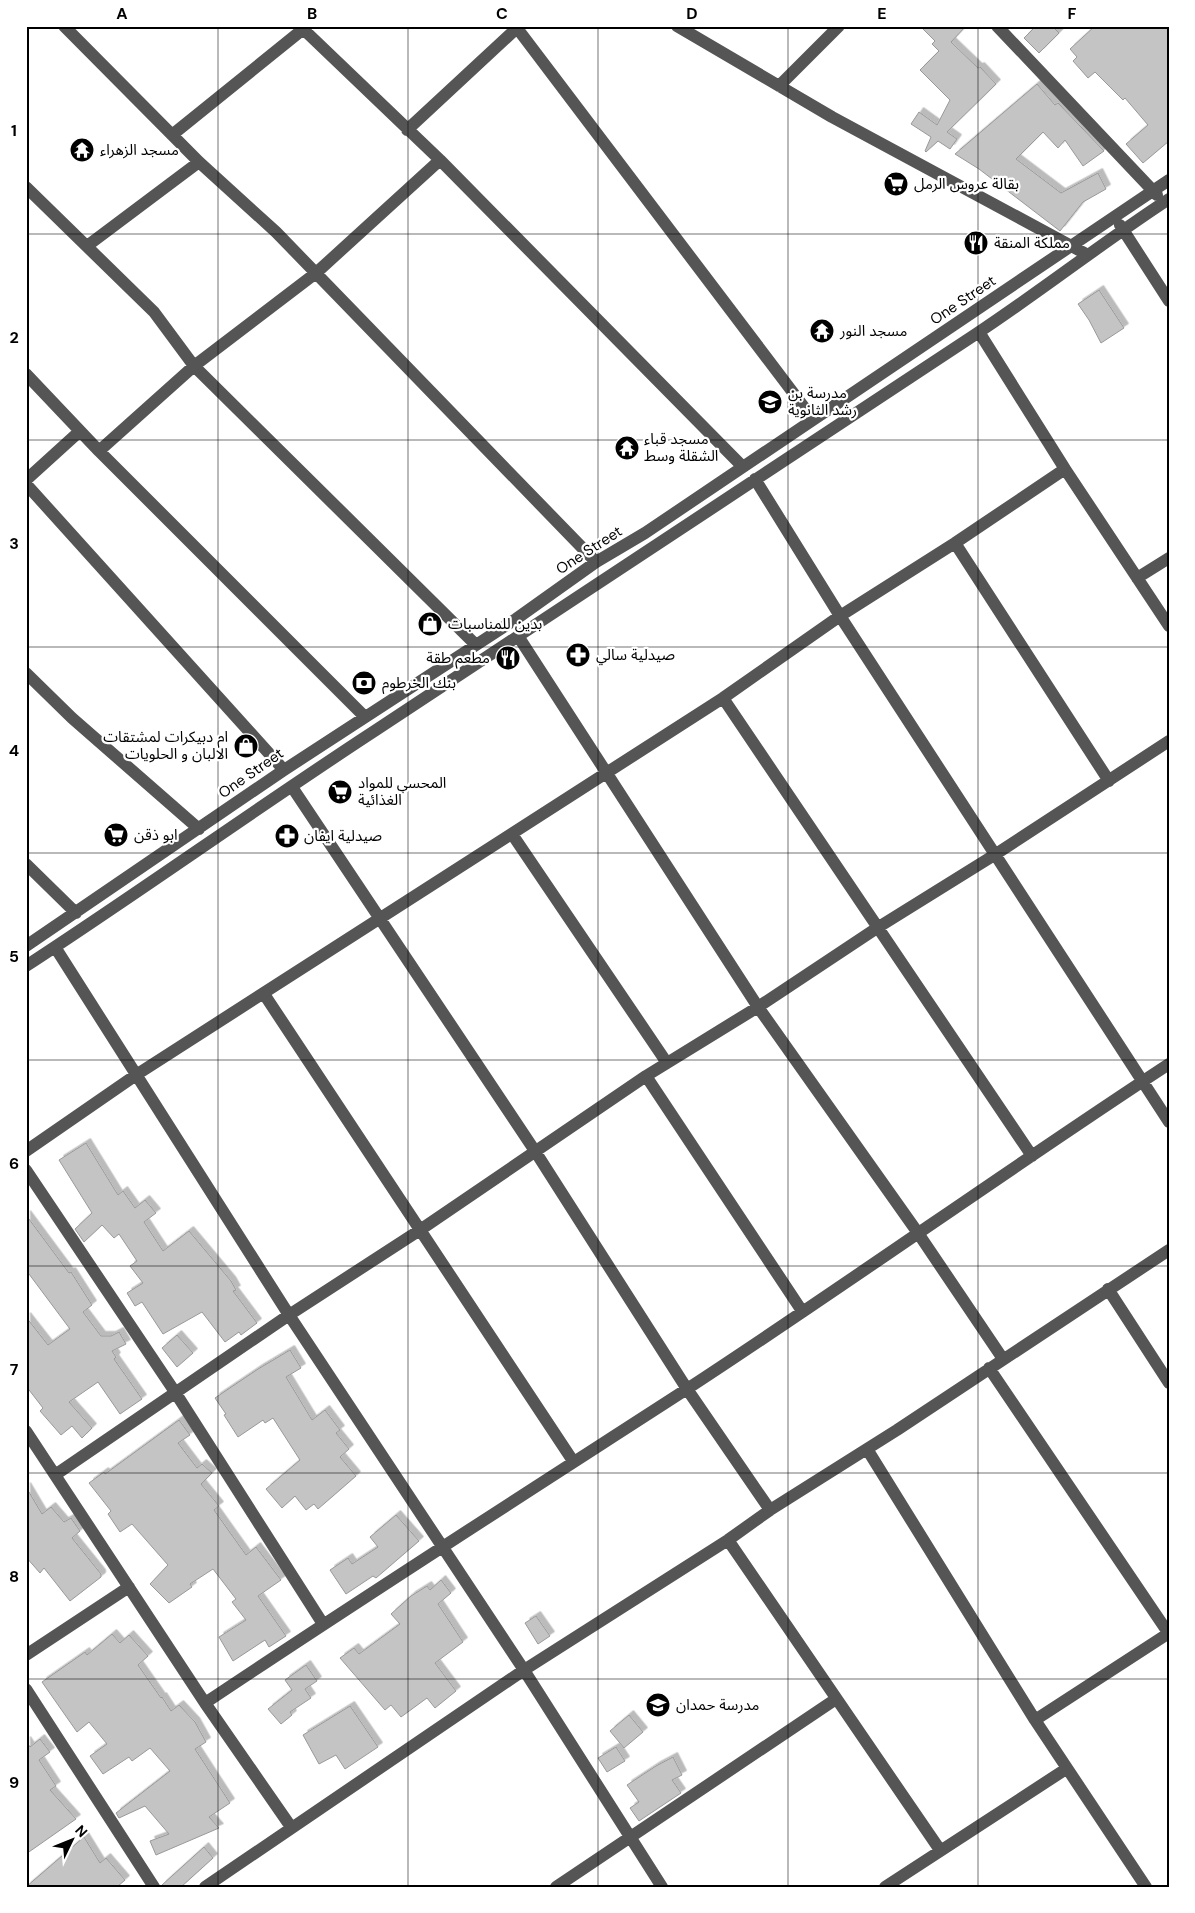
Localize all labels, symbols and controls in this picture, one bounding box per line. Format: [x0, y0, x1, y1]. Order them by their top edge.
text: A [116, 3, 128, 24]
text: B [307, 3, 317, 24]
text: C [496, 3, 508, 24]
text: D [686, 3, 698, 24]
text: E [877, 3, 887, 24]
text: F [1068, 3, 1077, 24]
text: 1 [11, 120, 17, 141]
temple icon: مسجد الزهراء [69, 137, 95, 163]
place label: مسجد الزهراء [100, 140, 179, 160]
supermarket icon: بقالة عروس الرمل [883, 171, 909, 197]
place label: بقالة عروس الرمل [914, 174, 1019, 194]
restaurant icon: مملكة المنقة [963, 230, 989, 256]
place label: مملكة المنقة [994, 233, 1070, 253]
street label: One Street [926, 271, 1000, 329]
temple icon: مسجد النور [809, 318, 835, 344]
place label: مسجد النور [839, 321, 907, 341]
text: 2 [9, 327, 19, 348]
place label: مدرسة بن رشد الثانوية [788, 383, 857, 420]
school or university icon: مدرسة بن رشد الثانوية [757, 389, 783, 415]
place label: مسجد قباء الشقلة وسط [644, 429, 718, 466]
temple icon: مسجد قباء الشقلة وسط [614, 435, 640, 461]
street label: One Street [552, 521, 626, 579]
text: 3 [9, 533, 19, 554]
shop icon: بدين للمناسبات [417, 611, 443, 637]
place label: بدين للمناسبات [448, 614, 542, 634]
pharmacy icon: صيدلية سالي [565, 642, 591, 668]
restaurant icon: مطعم طقة [495, 645, 521, 671]
place label: صيدلية سالي [596, 645, 675, 666]
place label: مطعم طقة [426, 648, 490, 669]
bank icon: بنك الخرطوم [351, 670, 377, 696]
place label: بنك الخرطوم [382, 673, 456, 694]
place label: ام دبيكرات لمشتقات الالبان و الحلويات [103, 727, 228, 764]
shop icon: ام دبيكرات لمشتقات الالبان و الحلويات [233, 733, 259, 759]
text: 4 [9, 740, 19, 761]
street label: One Street [214, 743, 288, 803]
place label: المحسي للمواد الغذائية [358, 773, 446, 810]
supermarket icon: المحسي للمواد الغذائية [327, 779, 353, 805]
supermarket icon: ابو ذقن [103, 822, 129, 848]
pharmacy icon: صيدلية ايفان [274, 823, 300, 849]
place label: ابو ذقن [134, 825, 178, 845]
place label: صيدلية ايفان [304, 826, 382, 846]
text: 5 [9, 946, 19, 967]
text: 6 [9, 1153, 19, 1174]
text: 7 [10, 1359, 19, 1380]
text: 8 [9, 1566, 19, 1587]
school or university icon: مدرسة حمدان [645, 1692, 671, 1718]
place label: مدرسة حمدان [676, 1695, 759, 1715]
text: 9 [9, 1772, 19, 1793]
north arrow [48, 1816, 98, 1866]
text: N [71, 1821, 92, 1841]

